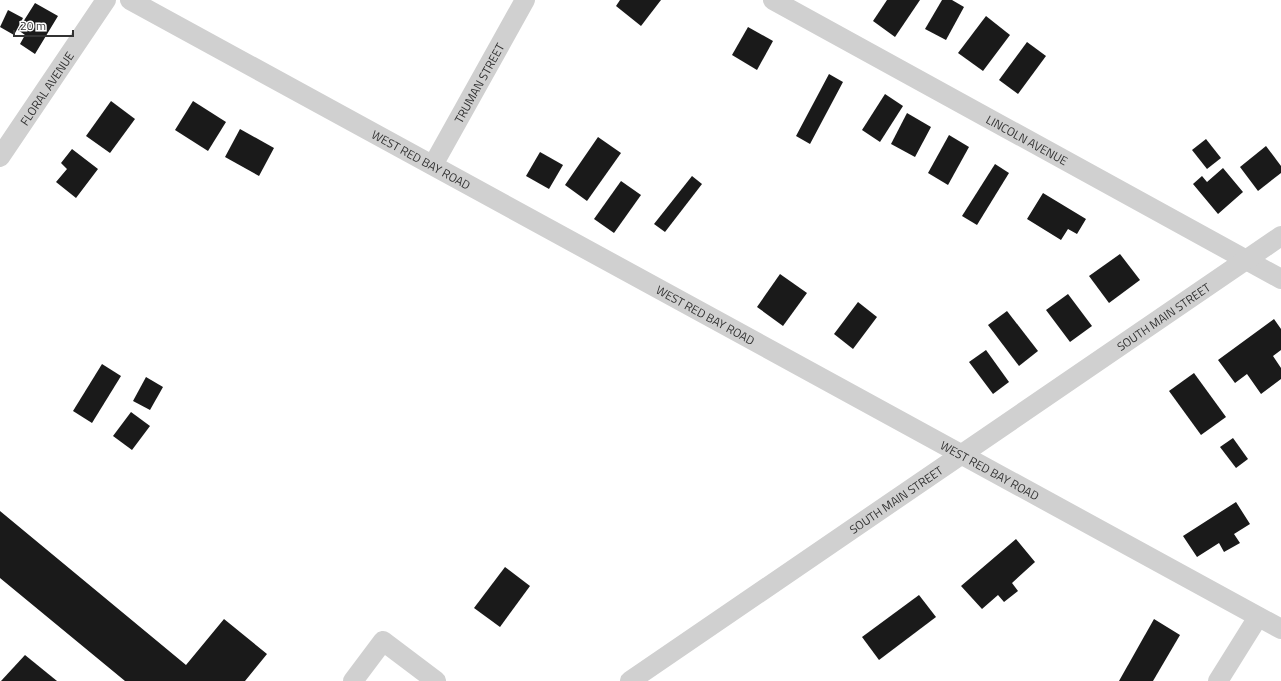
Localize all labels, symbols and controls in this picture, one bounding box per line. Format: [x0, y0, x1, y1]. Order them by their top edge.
scale bar [14, 12, 73, 38]
text: 20 m [20, 16, 46, 35]
street label: TRUMAN STREET [449, 39, 509, 127]
street label: FLORAL AVENUE [15, 47, 78, 129]
street label: LINCOLN AVENUE [983, 109, 1072, 170]
street label: WEST RED BAY ROAD [368, 124, 474, 194]
street label: SOUTH MAIN STREET [1113, 277, 1215, 355]
street label: WEST RED BAY ROAD [653, 280, 759, 349]
street label: WEST RED BAY ROAD [937, 435, 1043, 505]
street label: SOUTH MAIN STREET [845, 460, 947, 538]

